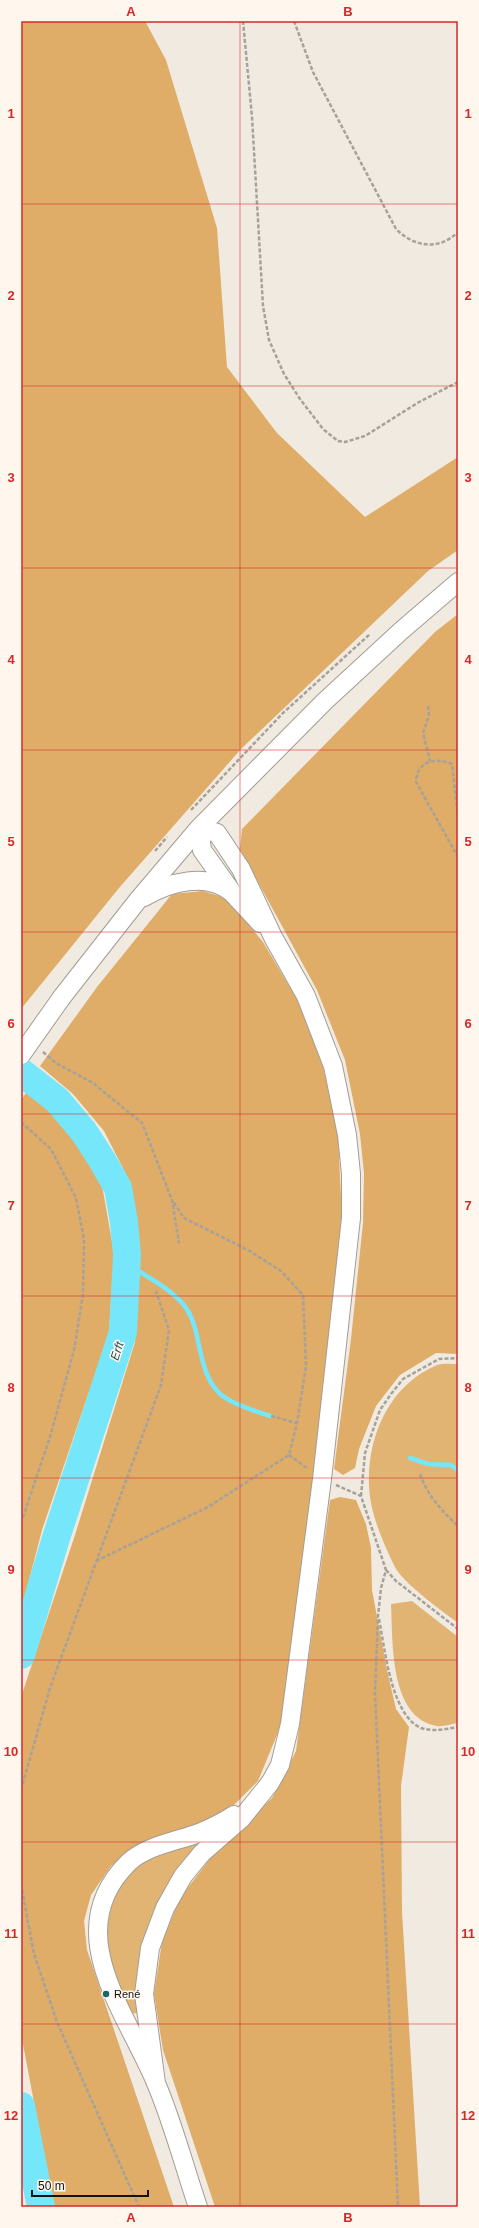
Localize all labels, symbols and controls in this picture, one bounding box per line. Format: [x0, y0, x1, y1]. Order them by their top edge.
text: A [126, 4, 136, 19]
text: B [343, 4, 353, 19]
text: 1 [7, 106, 15, 121]
text: 1 [464, 106, 472, 121]
text: 2 [7, 288, 15, 303]
text: 2 [464, 288, 472, 303]
text: 3 [7, 470, 15, 485]
text: 3 [464, 470, 472, 485]
text: 4 [7, 652, 15, 667]
text: 4 [464, 652, 472, 667]
text: 5 [7, 834, 15, 849]
text: 5 [464, 834, 472, 849]
text: 6 [7, 1016, 15, 1031]
text: 6 [464, 1016, 472, 1031]
text: 7 [7, 1198, 15, 1213]
text: 7 [464, 1198, 472, 1213]
water label: Erft [107, 1339, 127, 1362]
text: 8 [7, 1380, 15, 1395]
text: 8 [464, 1380, 472, 1395]
text: 9 [7, 1562, 15, 1577]
text: 9 [464, 1562, 472, 1577]
text: 10 [4, 1744, 18, 1759]
text: 10 [461, 1744, 475, 1759]
text: 11 [4, 1926, 18, 1941]
text: 11 [461, 1926, 475, 1941]
place label: René [114, 1988, 140, 2000]
marker: René [101, 1989, 111, 1999]
text: 12 [4, 2108, 18, 2123]
text: 12 [461, 2108, 475, 2123]
scale bar [32, 2172, 148, 2198]
text: 50 m [38, 2179, 65, 2193]
text: A [126, 2210, 136, 2225]
text: B [343, 2210, 353, 2225]

